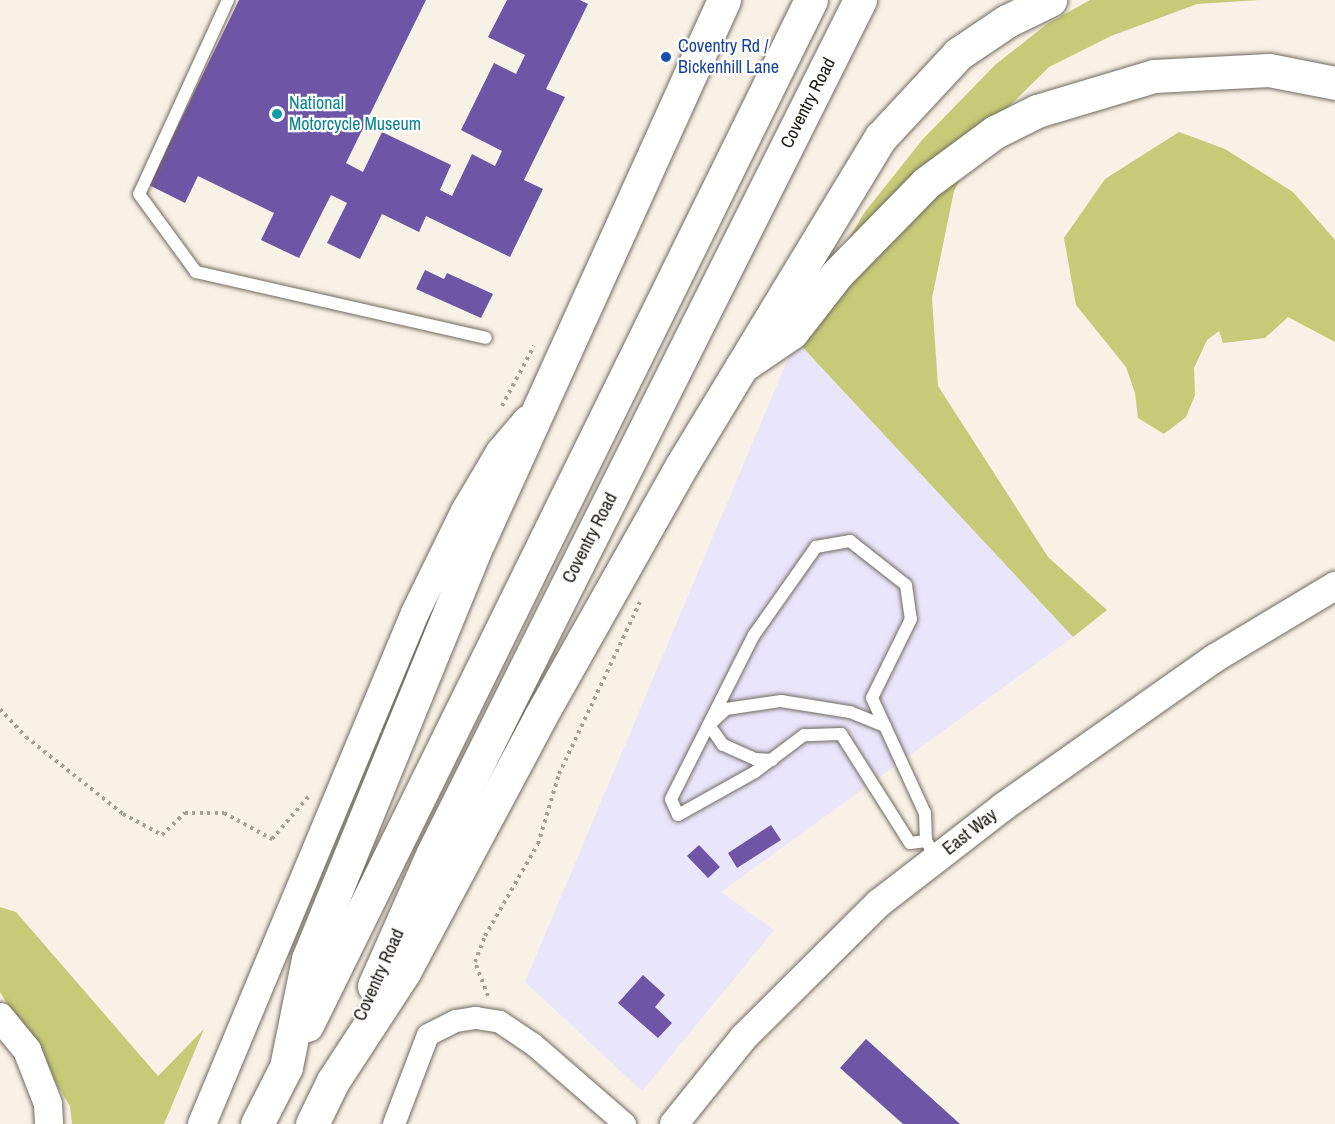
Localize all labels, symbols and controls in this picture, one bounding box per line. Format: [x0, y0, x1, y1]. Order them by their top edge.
place label: Coventry Rd / Bickenhill Lane [678, 36, 779, 78]
marker: Coventry Rd / Bickenhill Lane [659, 50, 673, 64]
street label: Coventry Road [776, 54, 840, 152]
place label: National Motorcycle Museum [289, 93, 421, 136]
marker: National Motorcycle Museum [270, 107, 284, 121]
street label: Coventry Road [558, 489, 622, 587]
street label: East Way [939, 804, 1001, 860]
street label: Coventry Road [349, 926, 409, 1024]

